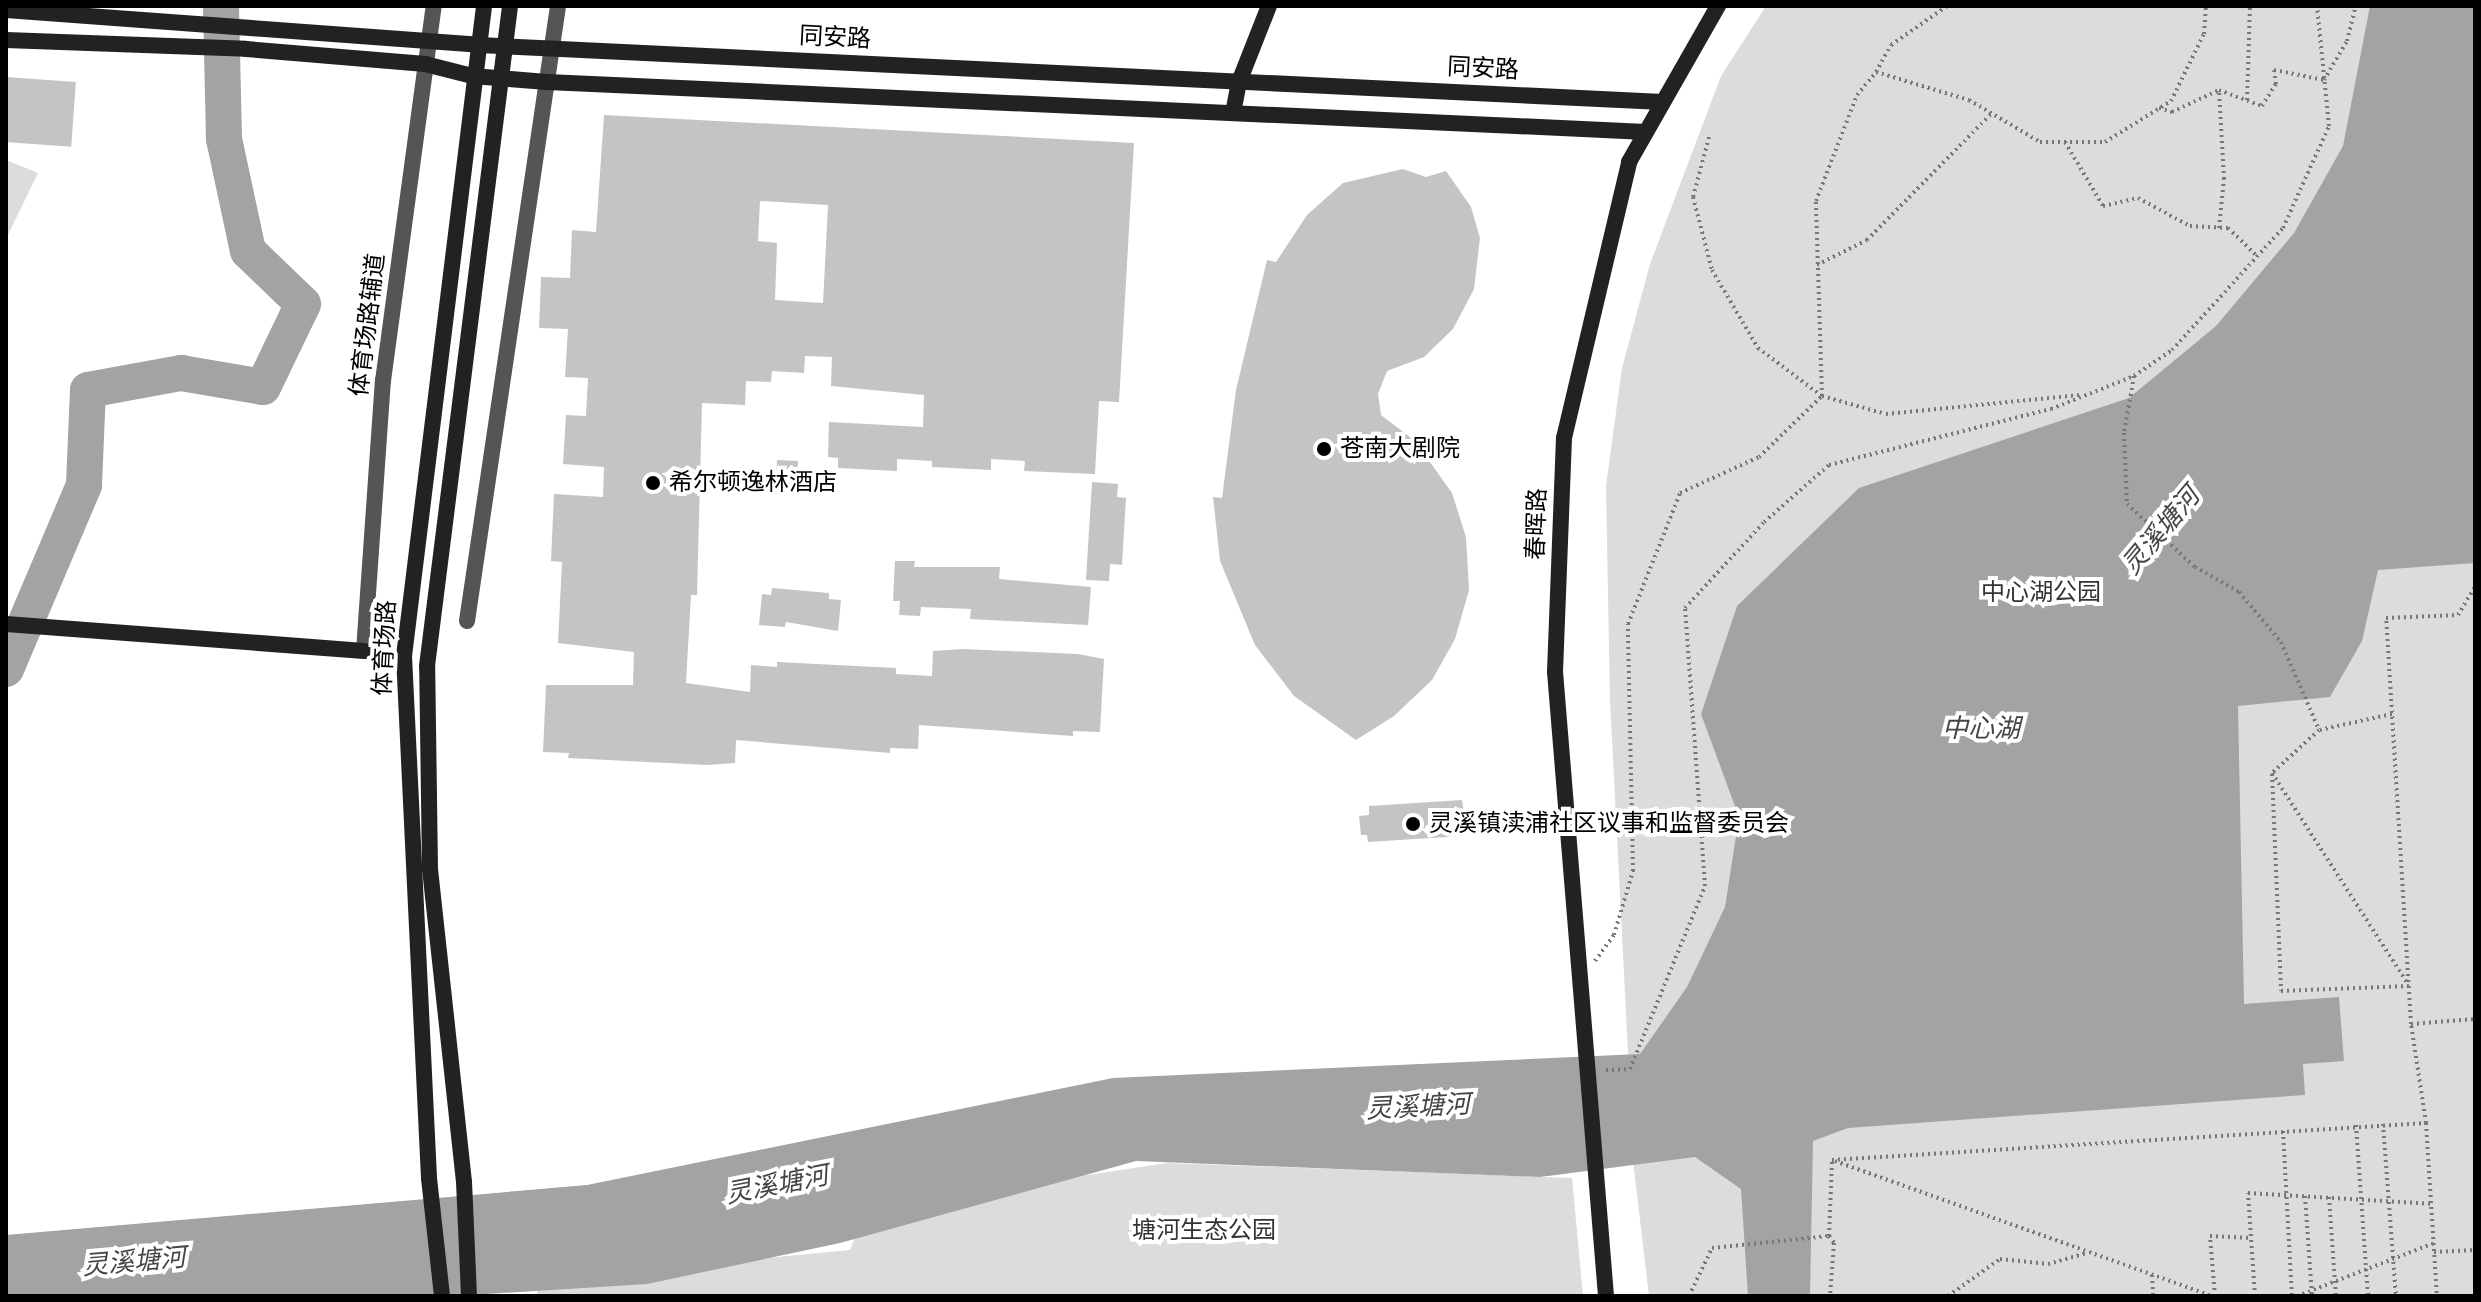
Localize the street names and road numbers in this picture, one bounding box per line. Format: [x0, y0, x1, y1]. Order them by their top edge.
street label: 同安路 [798, 22, 872, 54]
street label: 同安路 [1446, 53, 1520, 85]
street label: 体育场路辅道 [345, 252, 391, 398]
street label: 春晖路 [1521, 488, 1553, 560]
street label: 体育场路 [368, 599, 402, 697]

